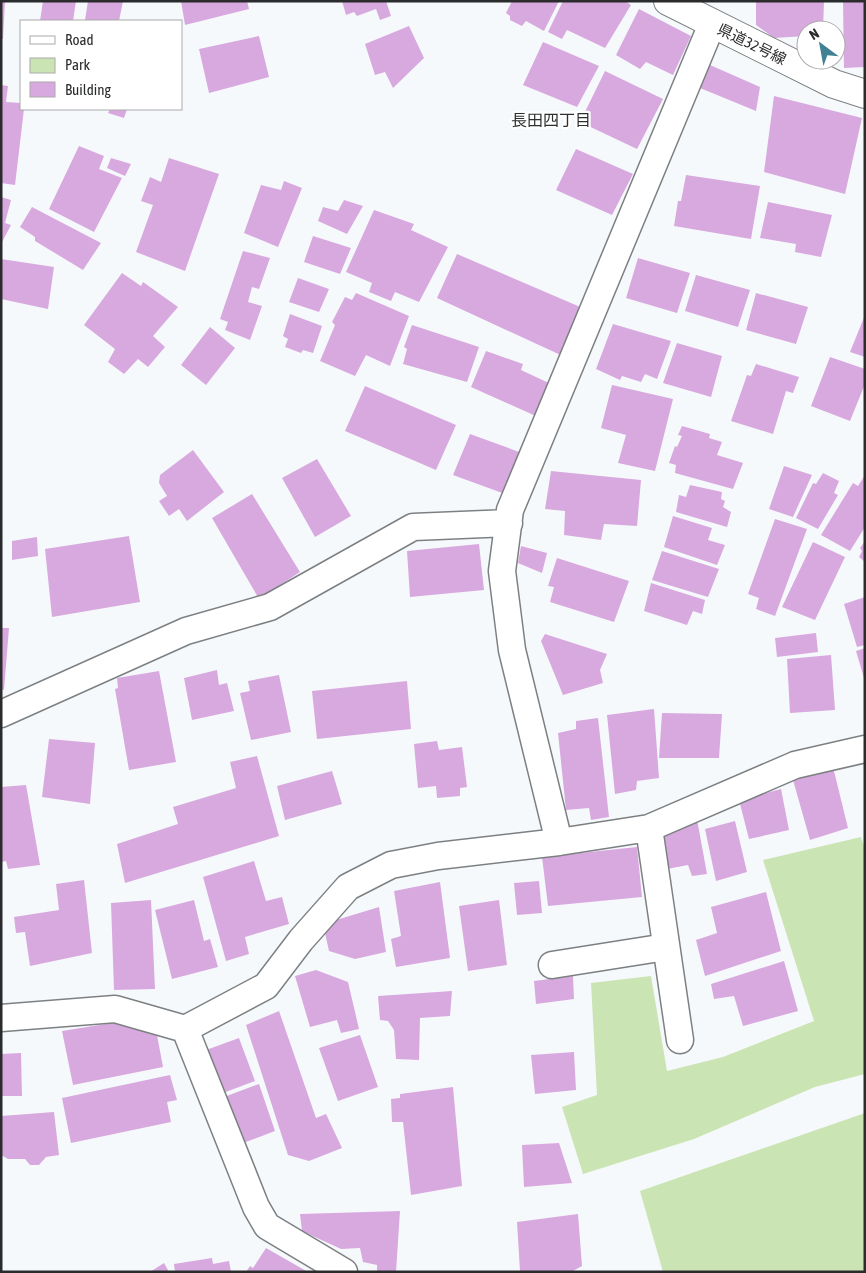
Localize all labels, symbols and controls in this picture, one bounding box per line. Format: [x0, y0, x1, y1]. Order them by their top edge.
legend [20, 20, 182, 110]
street label: 県道32号線 [715, 20, 789, 68]
north arrow [796, 20, 846, 70]
text: N [806, 25, 822, 43]
text: Road [65, 31, 94, 48]
text: Park [65, 56, 90, 73]
text: Building [65, 81, 111, 98]
district label: 長田四丁目 [511, 111, 591, 129]

